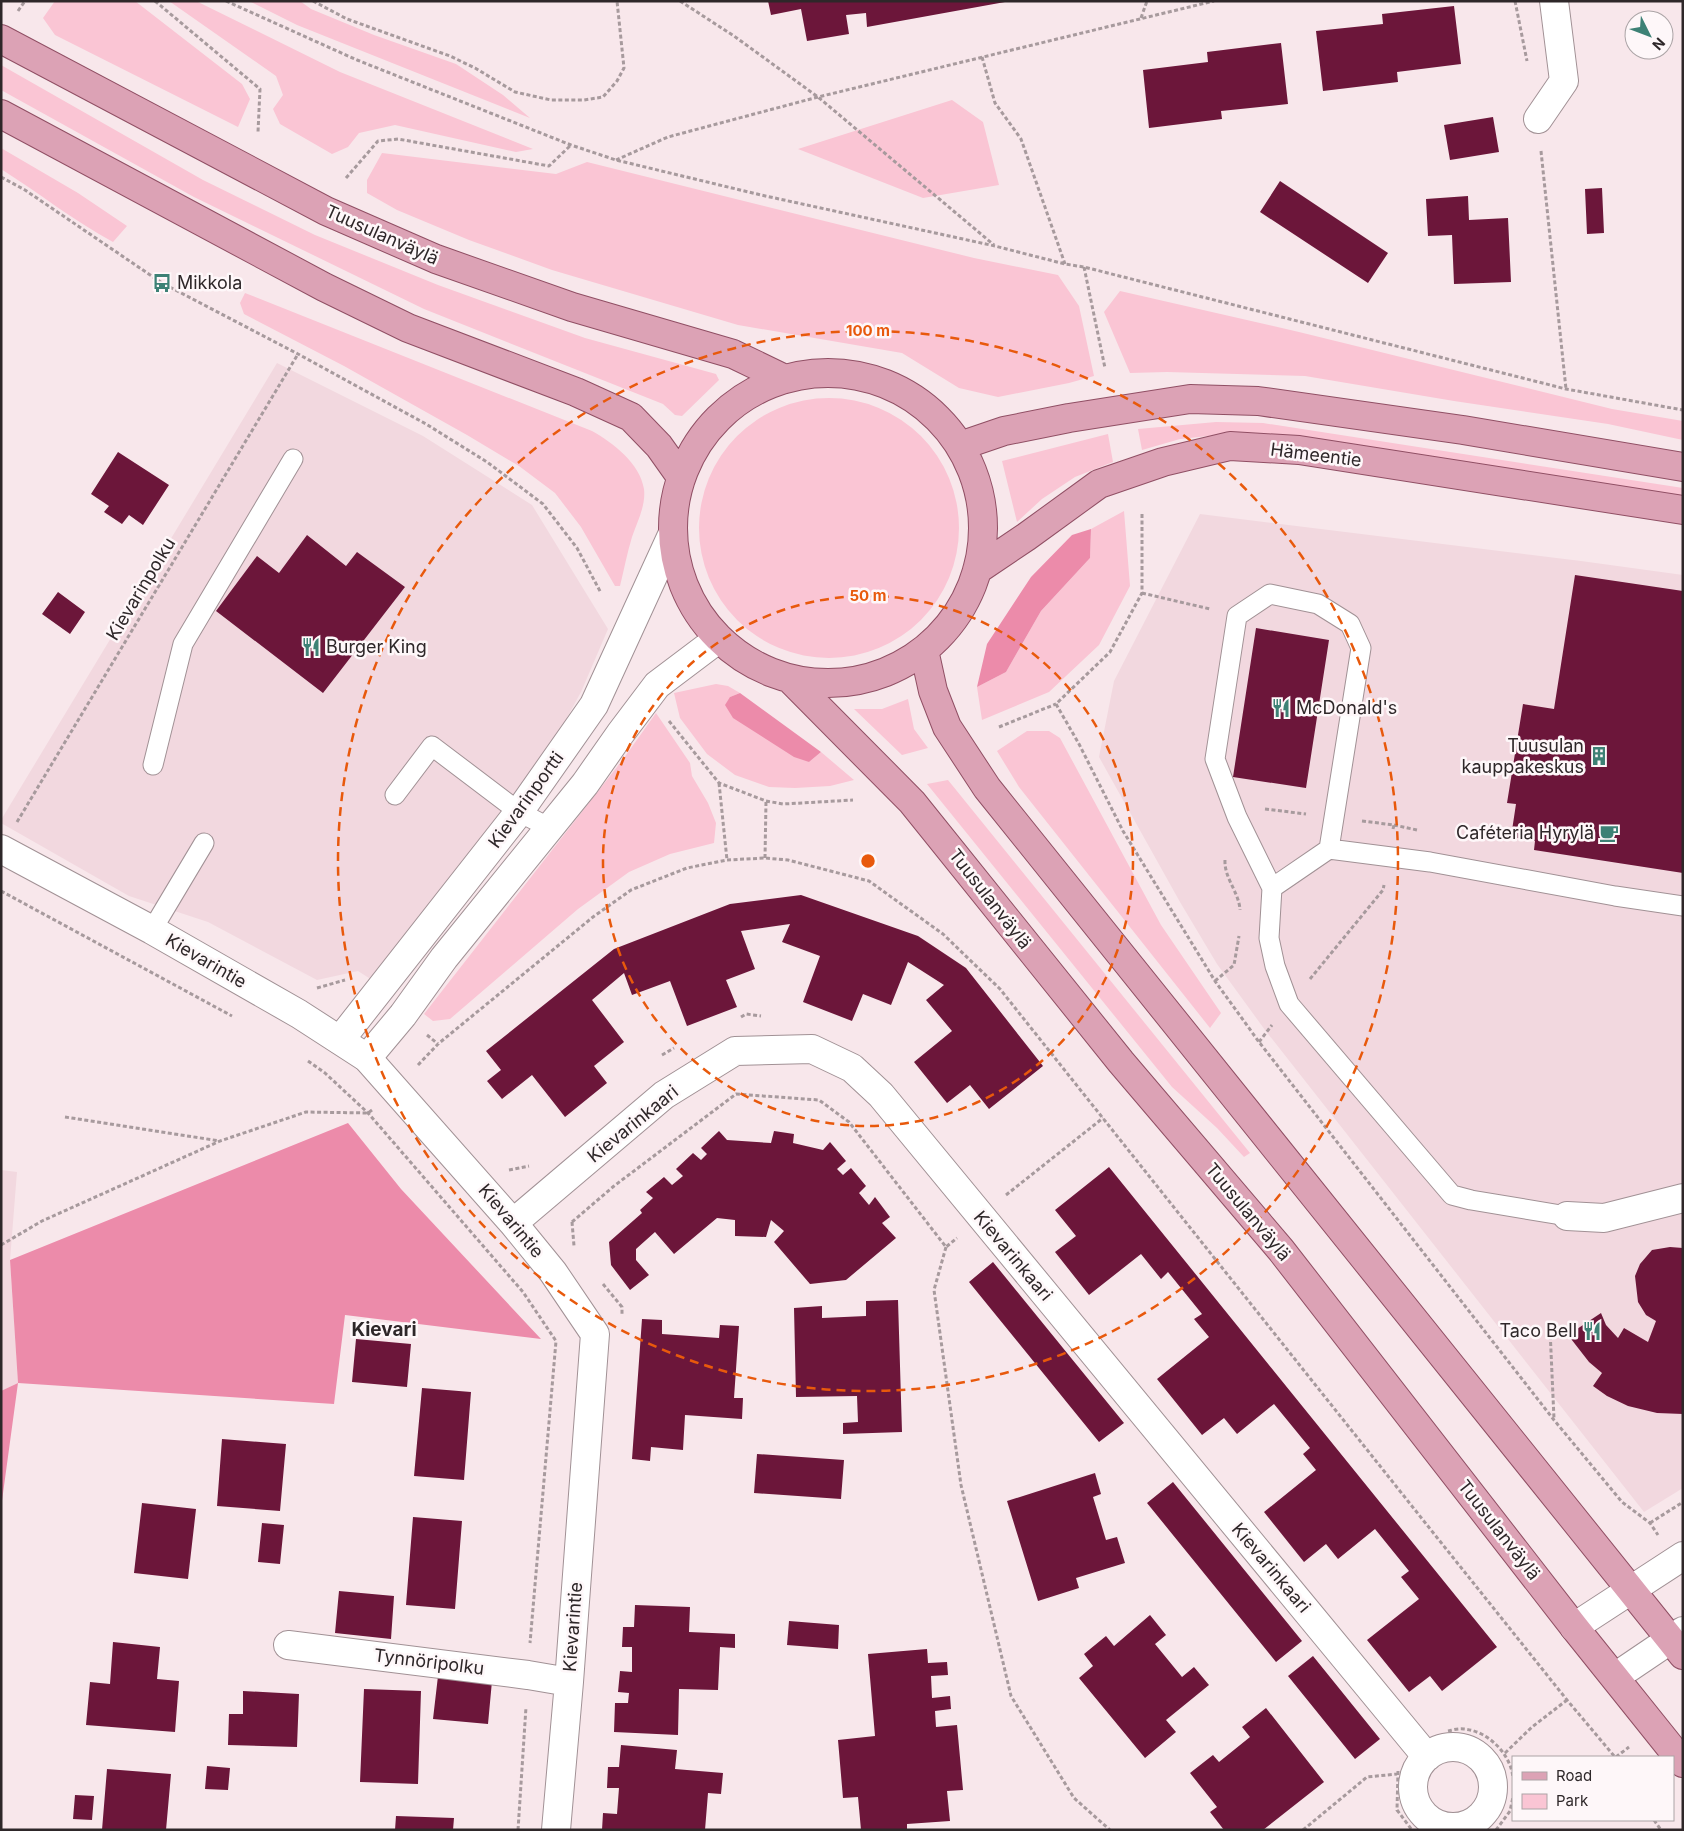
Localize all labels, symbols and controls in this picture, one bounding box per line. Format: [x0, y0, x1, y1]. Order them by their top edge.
north arrow [1624, 10, 1674, 60]
text: N [1649, 34, 1669, 54]
street label: Tuusulanväylä [323, 200, 442, 269]
bus stop icon: Mikkola [151, 272, 173, 294]
place label: Mikkola [177, 272, 242, 293]
text: 100 m [846, 321, 890, 340]
street label: Hämeentie [1269, 438, 1363, 471]
street label: Kievarinpolku [102, 534, 179, 644]
text: 50 m [850, 586, 886, 605]
restaurant icon: Burger King [300, 636, 322, 658]
place label: Burger King [326, 636, 427, 657]
restaurant icon: McDonald's [1270, 697, 1292, 719]
place label: McDonald's [1296, 697, 1397, 718]
place label: Tuusulan kauppakeskus [1462, 735, 1584, 777]
building icon: Tuusulan kauppakeskus [1588, 745, 1610, 767]
street label: Kievarinportti [484, 748, 567, 852]
place label: Caféteria Hyrylä [1456, 822, 1594, 843]
cafe icon: Caféteria Hyrylä [1598, 822, 1620, 844]
street label: Tuusulanväylä [945, 845, 1036, 953]
centre of rings [859, 852, 877, 870]
street label: Kievarintie [162, 929, 250, 992]
street label: Kievarinkaari [583, 1081, 682, 1167]
street label: Tuusulanväylä [1201, 1159, 1295, 1265]
street label: Kievarintie [474, 1180, 548, 1262]
street label: Kievarinkaari [970, 1207, 1057, 1305]
district label: Kievari [351, 1318, 417, 1341]
place label: Taco Bell [1499, 1320, 1577, 1341]
restaurant icon: Taco Bell [1581, 1320, 1603, 1342]
street label: Tuusulanväylä [1454, 1476, 1545, 1584]
street label: Kievarinkaari [1228, 1519, 1315, 1617]
street label: Kievarintie [559, 1581, 586, 1672]
street label: Tynnöripolku [373, 1644, 485, 1679]
legend [1512, 1756, 1674, 1821]
text: Road [1556, 1766, 1592, 1785]
text: Park [1556, 1791, 1589, 1810]

